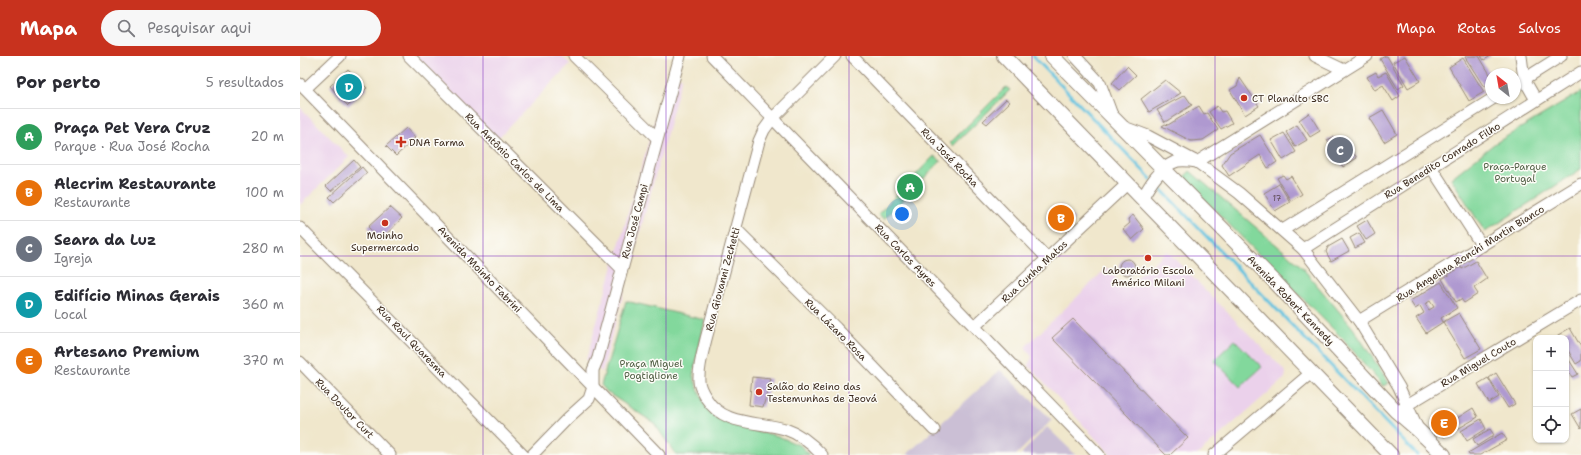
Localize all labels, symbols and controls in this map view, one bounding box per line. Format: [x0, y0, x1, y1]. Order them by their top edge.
search box [101, 10, 381, 46]
text: Mapa [20, 16, 77, 41]
icon: search [115, 17, 137, 39]
text: Pesquisar aqui [147, 18, 251, 38]
text: Mapa [1396, 19, 1435, 37]
text: Rotas [1457, 19, 1496, 37]
text: Salvos [1518, 19, 1561, 37]
north arrow [1485, 68, 1521, 104]
text: Por perto [16, 71, 101, 93]
pin: D [336, 72, 362, 102]
text: 5 resultados [206, 74, 284, 91]
place label: CT Planalto SBC [1252, 92, 1329, 105]
marker: CT Planalto SBC [1239, 93, 1249, 103]
street label: Rua Antônio Carlos de Lima [462, 110, 568, 215]
text: Praça Pet Vera Cruz [54, 118, 211, 138]
street label: Rua Benedito Conrado Filho [1382, 119, 1503, 202]
street label: Rua José Rocha [918, 125, 982, 190]
text: A [24, 128, 34, 145]
text: 20 m [251, 128, 284, 145]
pin: C [1327, 135, 1353, 165]
place label: DNA Farma [409, 136, 465, 149]
marker: DNA Farma [396, 137, 406, 147]
text: Parque · Rua José Rocha [54, 138, 210, 155]
park label: Praça-Parque Portugal [1483, 160, 1547, 185]
pin: A [897, 172, 923, 202]
text: Alecrim Restaurante [54, 174, 216, 194]
street label: Rua José Campi [618, 182, 651, 260]
text: B [25, 184, 33, 201]
text: 100 m [245, 184, 284, 201]
house number: 17 [1273, 193, 1282, 204]
text: Restaurante [54, 194, 131, 211]
street label: Rua Angelina Ronchi Martin Bianco [1394, 202, 1547, 305]
pin: B [1048, 203, 1074, 233]
your location [892, 204, 912, 224]
marker: Moinho Supermercado [380, 218, 390, 228]
street label: Rua Carlos Ayres [872, 221, 939, 290]
street label: Avenida Moinho Fabrini [435, 223, 525, 315]
street label: Rua Giovanni Zechetti [702, 226, 743, 332]
place label: Moinho Supermercado [351, 229, 419, 254]
text: Seara da Luz [54, 230, 156, 250]
street label: Rua Cunha Matos [998, 237, 1070, 305]
text: C [25, 240, 33, 257]
text: 280 m [242, 240, 284, 257]
text: Igreja [54, 250, 92, 267]
marker: Laboratório Escola Américo Milani [1143, 253, 1153, 263]
street label: Avenida Robert Kennedy [1244, 253, 1337, 348]
place label: Laboratório Escola Américo Milani [1103, 264, 1194, 289]
text: Edifício Minas Gerais [54, 286, 220, 306]
text: D [24, 296, 34, 313]
text: 360 m [242, 296, 284, 313]
street label: Rua Lázaro Rosa [802, 296, 870, 364]
street label: Rua Raul Quaresma [374, 303, 450, 381]
text: Local [54, 306, 87, 323]
street label: Rua Miguel Couto [1438, 335, 1518, 390]
map controls [1533, 335, 1569, 443]
button: + [1533, 335, 1569, 371]
text: Artesano Premium [54, 342, 199, 362]
text: E [25, 352, 33, 369]
text: 370 m [242, 352, 284, 369]
park label: Praça Miguel Pogtiglione [620, 357, 683, 382]
text: Restaurante [54, 362, 131, 379]
button: − [1533, 371, 1569, 407]
street label: Rua Doutor Curt [313, 375, 377, 441]
place label: Salão do Reino das Testemunhas de Jeová [767, 380, 878, 405]
marker: Salão do Reino das Testemunhas de Jeová [754, 387, 764, 397]
button: locate [1533, 407, 1569, 443]
pin: E [1431, 408, 1457, 438]

